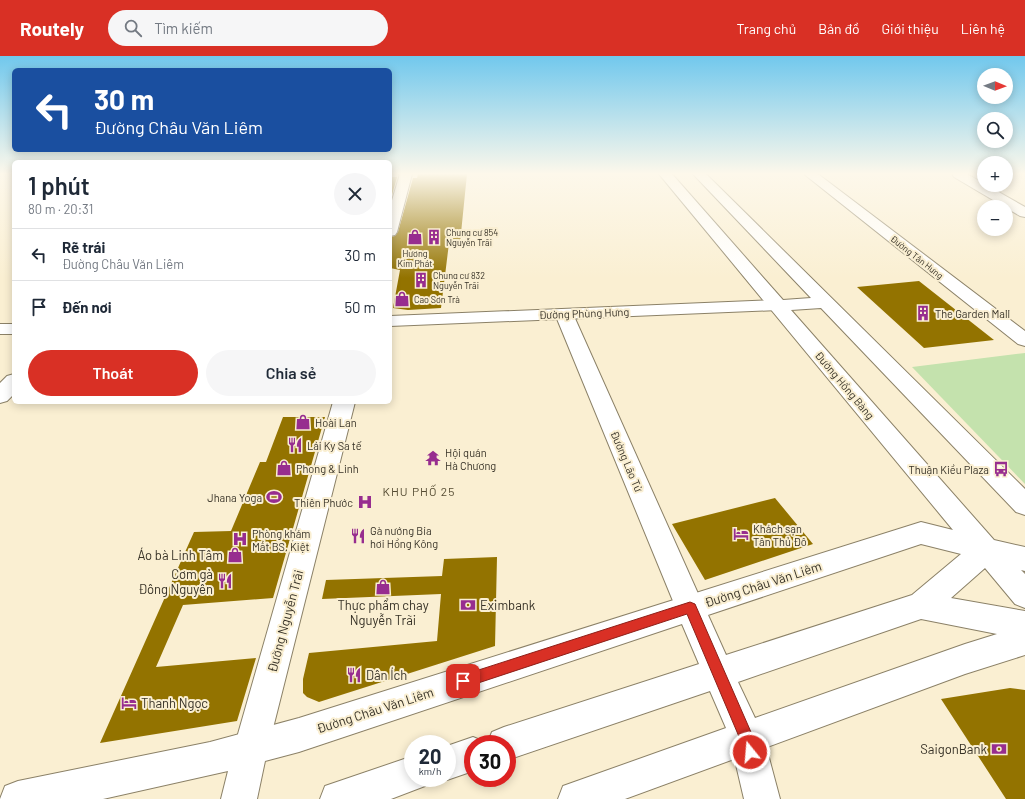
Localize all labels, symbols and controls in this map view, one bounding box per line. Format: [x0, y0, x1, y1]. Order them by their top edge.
search box [108, 10, 388, 46]
text: Routely [20, 17, 84, 40]
icon: search [122, 17, 144, 39]
text: Tìm kiếm [154, 19, 213, 37]
text: Trang chủ [737, 20, 796, 37]
text: Bản đồ [818, 20, 860, 37]
text: Giới thiệu [882, 20, 939, 37]
text: Liên hệ [961, 20, 1005, 37]
north arrow [977, 68, 1013, 104]
map controls [977, 68, 1013, 236]
text: 30 m [94, 82, 154, 116]
icon: left [28, 84, 80, 136]
button: search [977, 112, 1013, 148]
text: Đường Châu Văn Liêm [94, 116, 263, 138]
button: + [977, 156, 1013, 192]
text: 1 phút [28, 171, 90, 200]
button: close [334, 173, 376, 215]
button: − [977, 200, 1013, 236]
text: 80 m · 20:31 [28, 201, 93, 217]
place label: Chung cư 854 Nguyễn Trãi [446, 227, 498, 248]
shop icon: Hương Kim Phát [406, 228, 424, 246]
building icon: Chung cư 854 Nguyễn Trãi [425, 228, 443, 246]
street label: Đường Tân Hưng [888, 233, 946, 281]
text: Rẽ trái [62, 238, 105, 256]
icon: left [28, 244, 50, 266]
text: 30 m [344, 246, 376, 264]
place label: Hương Kim Phát [397, 248, 433, 269]
text: Đường Châu Văn Liêm [62, 256, 184, 272]
place label: Chung cư 832 Nguyễn Trãi [433, 270, 485, 291]
building icon: Chung cư 832 Nguyễn Trãi [412, 271, 430, 289]
shop icon: Cao Sơn Trà [393, 290, 411, 308]
place label: Cao Sơn Trà [414, 294, 460, 305]
icon: arrive [28, 296, 50, 318]
text: Đến nơi [62, 298, 112, 316]
text: 50 m [344, 298, 376, 316]
building icon: The Garden Mall [914, 304, 932, 322]
street label: Đường Phùng Hưng [539, 305, 630, 321]
place label: The Garden Mall [935, 307, 1010, 320]
street label: Đường Hồng Bàng [813, 348, 877, 422]
button: Thoát [28, 350, 198, 396]
button: Chia sẻ [206, 350, 376, 396]
shop icon: Hoài Lan [294, 413, 312, 431]
place label: Hoài Lan [315, 416, 357, 429]
street label: Đường Lão Tử [608, 429, 646, 494]
restaurant icon: Lái Ky Sa tế [286, 436, 304, 454]
place label: Lái Ky Sa tế [307, 439, 362, 452]
place label: Hội quán Hà Chương [445, 446, 496, 472]
temple icon: Hội quán Hà Chương [424, 449, 442, 467]
shop icon: Phong & Linh [275, 459, 293, 477]
bus stop icon: Thuận Kiều Plaza [992, 460, 1010, 478]
place label: Phong & Linh [296, 462, 359, 475]
place label: Thuận Kiều Plaza [909, 463, 989, 476]
district label: KHU PHỐ 25 [383, 484, 455, 498]
sports icon: Jhana Yoga [265, 488, 283, 506]
place label: Jhana Yoga [207, 491, 262, 504]
hospital icon: Thiên Phước [356, 493, 374, 511]
place label: Thiên Phước [294, 496, 353, 509]
place label: Khách sạn Tân Thủ Đô [753, 522, 807, 548]
place label: Gà nướng Bia hơi Hồng Kông [370, 524, 438, 550]
hotel icon: Khách sạn Tân Thủ Đô [732, 525, 750, 543]
place label: Phòng khám Mắt BS. Kiệt [252, 527, 310, 553]
restaurant icon: Gà nướng Bia hơi Hồng Kông [349, 527, 367, 545]
hospital icon: Phòng khám Mắt BS. Kiệt [231, 530, 249, 548]
shop icon: Áo bà Linh Tâm [226, 546, 244, 564]
place label: Áo bà Linh Tâm [137, 547, 223, 563]
street label: Đường Châu Văn Liêm [703, 558, 823, 610]
place label: Cơm gà Đông Nguyên [138, 566, 213, 597]
street label: Đường Nguyễn Trãi [264, 568, 306, 674]
restaurant icon: Cơm gà Đông Nguyên [216, 572, 234, 590]
shop icon: Thực phẩm chay Nguyễn Trãi [374, 578, 392, 596]
bank icon: Eximbank [459, 596, 477, 614]
place label: Thực phẩm chay Nguyễn Trãi [337, 597, 429, 628]
place label: Eximbank [480, 597, 536, 613]
pin [446, 664, 480, 698]
restaurant icon: Dân Ích [345, 666, 363, 684]
place label: Dân Ích [366, 667, 407, 683]
icon: arrive [452, 670, 474, 692]
street label: Đường Châu Văn Liêm [315, 684, 435, 736]
hotel icon: Thanh Ngọc [120, 694, 138, 712]
place label: Thanh Ngọc [141, 695, 208, 711]
position arrow [729, 731, 771, 773]
speed limit sign: 30 [464, 735, 516, 787]
bank icon: SaigonBank [990, 740, 1008, 758]
place label: SaigonBank [920, 741, 987, 757]
text: 20 [419, 744, 441, 768]
text: km/h [419, 765, 441, 777]

